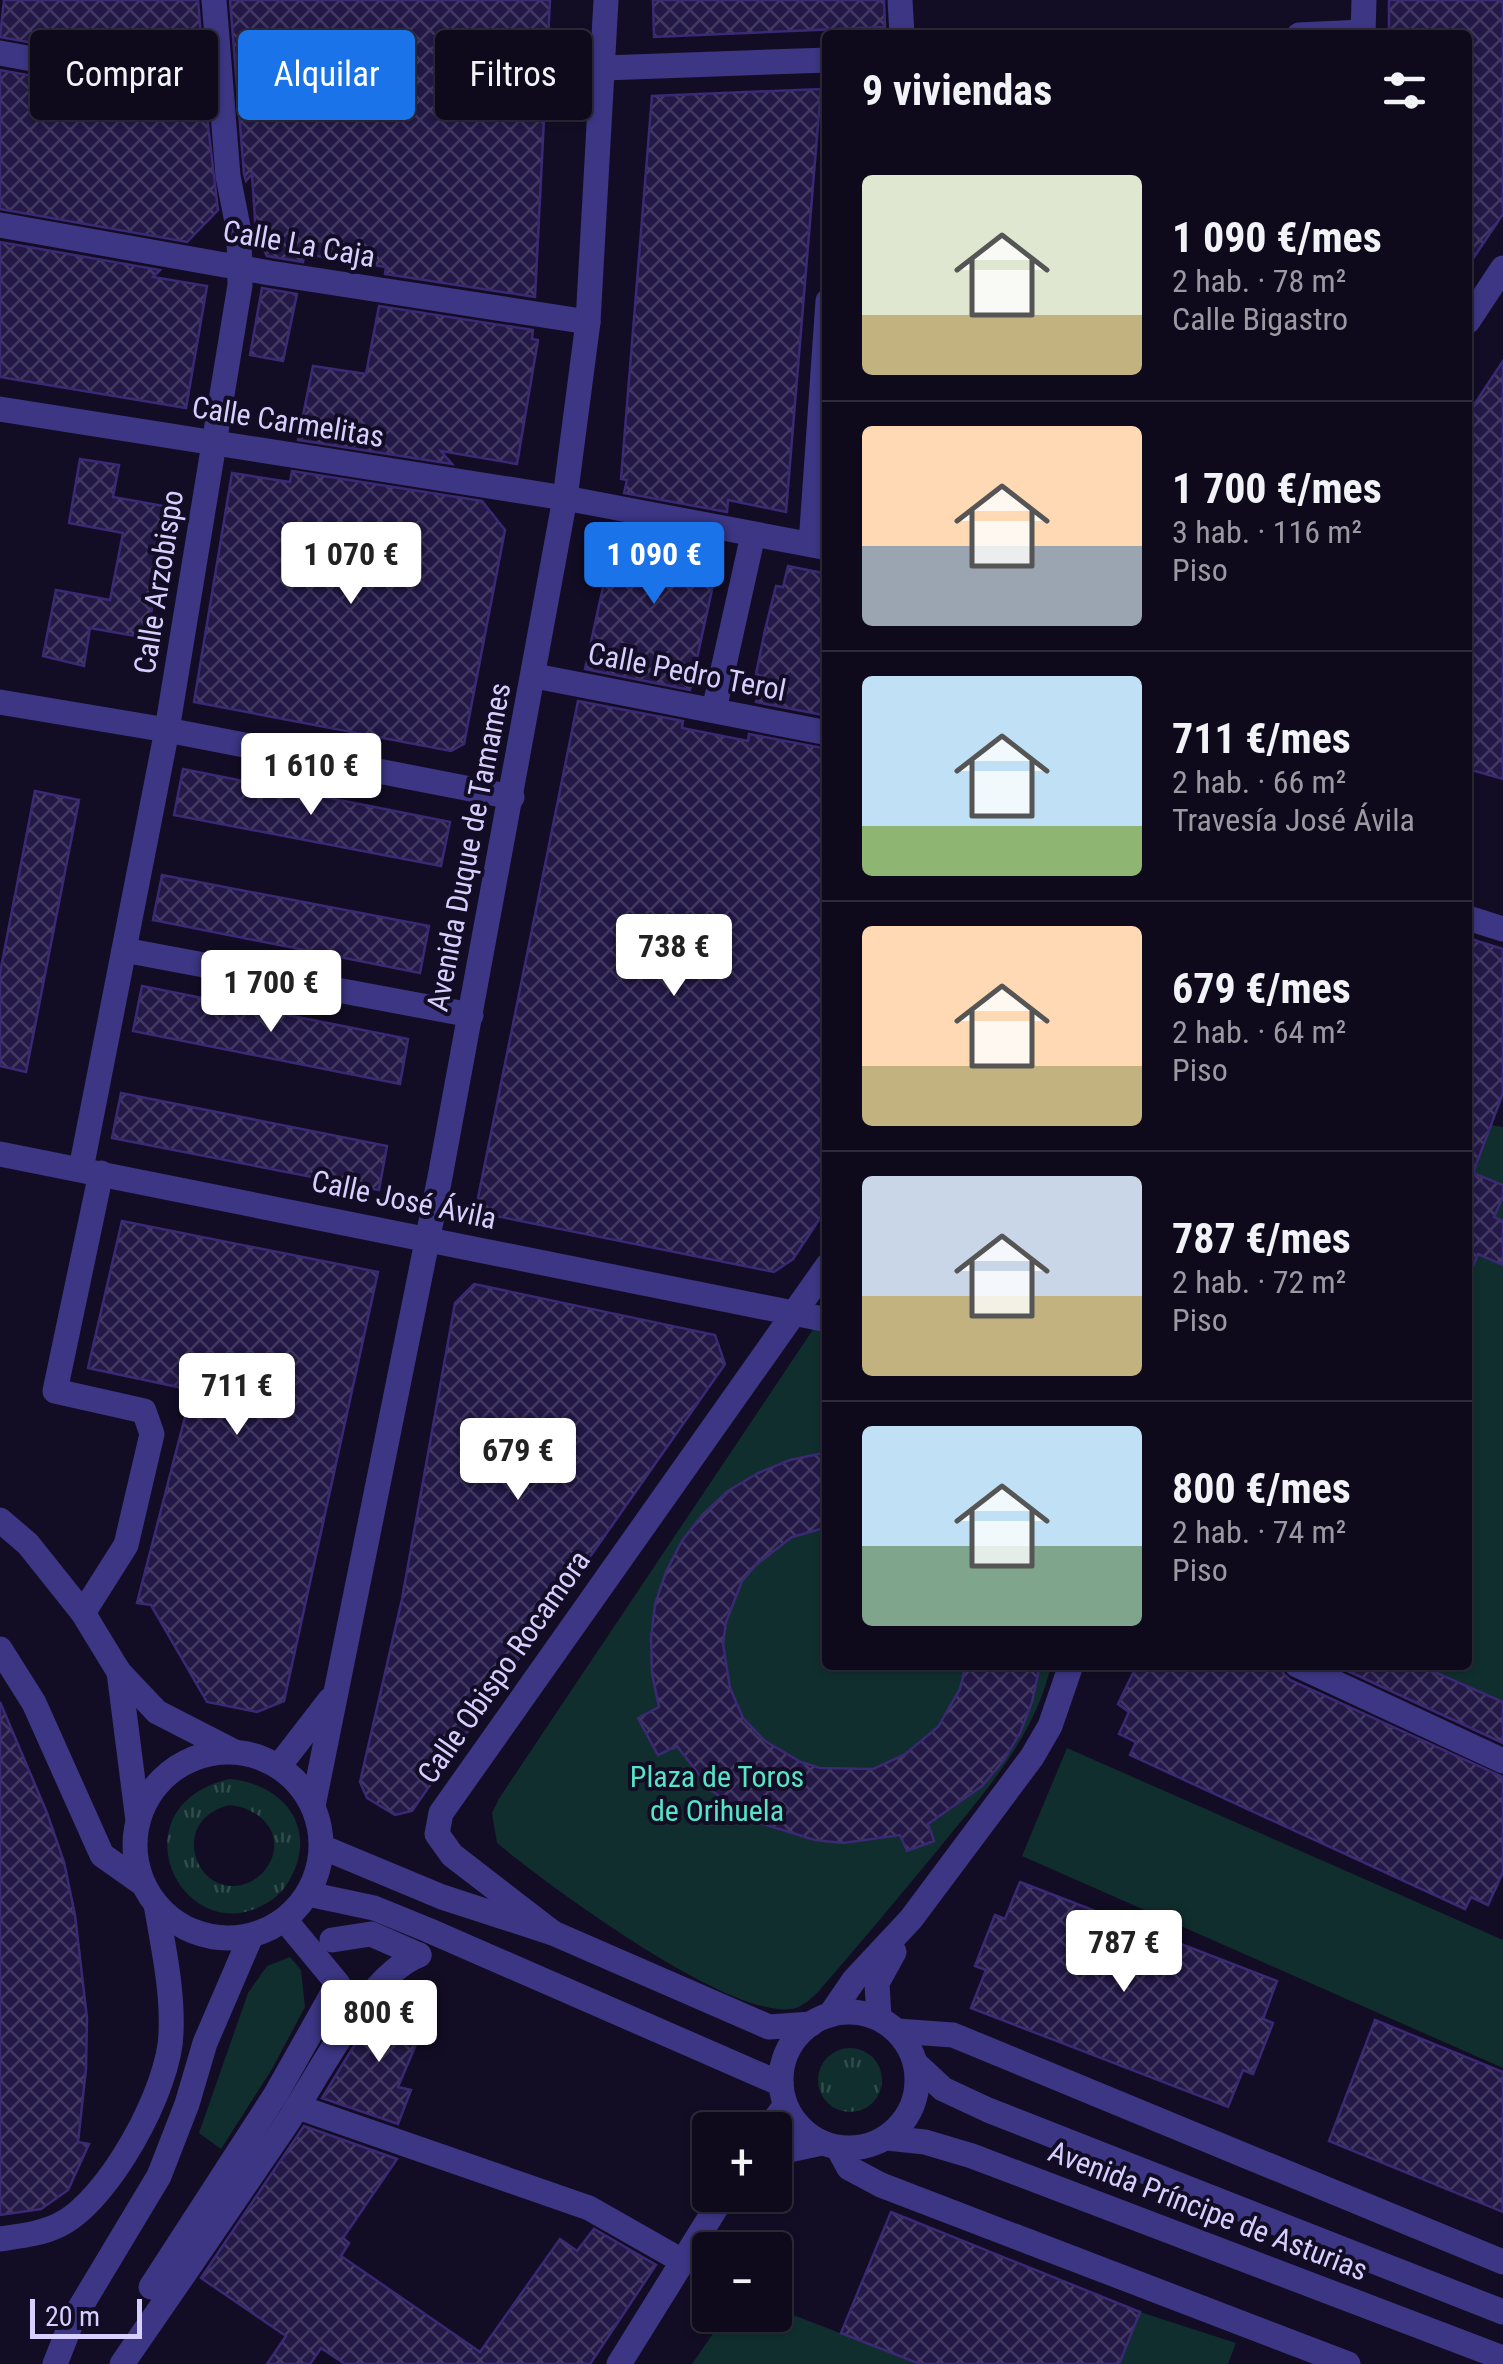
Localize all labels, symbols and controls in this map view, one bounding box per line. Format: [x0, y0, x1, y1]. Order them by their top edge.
chip: Comprar [30, 30, 218, 120]
chip: Alquilar [238, 30, 415, 120]
chip: Filtros [435, 30, 592, 120]
icon: filters [1377, 63, 1432, 118]
text: 9 viviendas [862, 66, 1052, 115]
street label: Calle La Caja [220, 213, 378, 274]
text: 1 090 €/mes [1172, 213, 1382, 262]
icon: home [942, 215, 1062, 335]
text: 2 hab. · 78 m² [1172, 262, 1346, 300]
text: Calle Bigastro [1172, 300, 1348, 338]
street label: Calle Carmelitas [190, 389, 387, 454]
text: 1 700 €/mes [1172, 464, 1382, 513]
icon: home [942, 466, 1062, 586]
street label: Calle Arzobispo [127, 487, 190, 676]
text: 3 hab. · 116 m² [1172, 513, 1362, 551]
pin: 1 070 € [259, 522, 443, 607]
pin: 1 090 € [562, 522, 746, 607]
text: 1 070 € [303, 535, 399, 573]
text: 1 090 € [606, 535, 702, 573]
text: Piso [1172, 551, 1228, 589]
street label: Calle Pedro Terol [585, 635, 789, 708]
street label: Avenida Duque de Tamames [419, 680, 518, 1014]
text: 711 €/mes [1172, 714, 1351, 763]
icon: home [942, 716, 1062, 836]
pin: 1 610 € [219, 733, 403, 818]
text: 1 610 € [263, 746, 359, 784]
text: 2 hab. · 66 m² [1172, 763, 1346, 801]
text: Travesía José Ávila [1172, 801, 1415, 839]
pin: 738 € [604, 914, 744, 999]
text: 738 € [638, 927, 710, 965]
pin: 1 700 € [179, 950, 363, 1035]
text: 1 700 € [223, 963, 319, 1001]
text: 679 €/mes [1172, 964, 1351, 1013]
icon: home [942, 966, 1062, 1086]
text: 2 hab. · 64 m² [1172, 1013, 1346, 1051]
text: Piso [1172, 1051, 1228, 1089]
street label: Calle José Ávila [309, 1163, 500, 1236]
text: 787 €/mes [1172, 1214, 1351, 1263]
icon: home [942, 1216, 1062, 1336]
text: 2 hab. · 72 m² [1172, 1263, 1346, 1301]
text: Piso [1172, 1301, 1228, 1339]
pin: 711 € [167, 1353, 307, 1438]
text: 711 € [201, 1366, 273, 1404]
pin: 679 € [448, 1418, 588, 1503]
text: 679 € [482, 1431, 554, 1469]
text: 800 €/mes [1172, 1464, 1351, 1513]
icon: home [942, 1466, 1062, 1586]
text: 2 hab. · 74 m² [1172, 1513, 1346, 1551]
street label: Calle Obispo Rocamora [410, 1544, 597, 1790]
text: Piso [1172, 1551, 1228, 1589]
park label: Plaza de Toros de Orihuela [630, 1759, 804, 1828]
pin: 787 € [1054, 1910, 1194, 1995]
text: 787 € [1088, 1923, 1160, 1961]
pin: 800 € [309, 1980, 449, 2065]
text: 800 € [343, 1993, 415, 2031]
map controls [692, 2112, 792, 2332]
button: + [692, 2112, 792, 2212]
street label: Avenida Príncipe de Asturias [1044, 2133, 1373, 2288]
button: − [692, 2232, 792, 2332]
scale bar [30, 2294, 142, 2338]
text: 20 m [45, 2300, 100, 2333]

